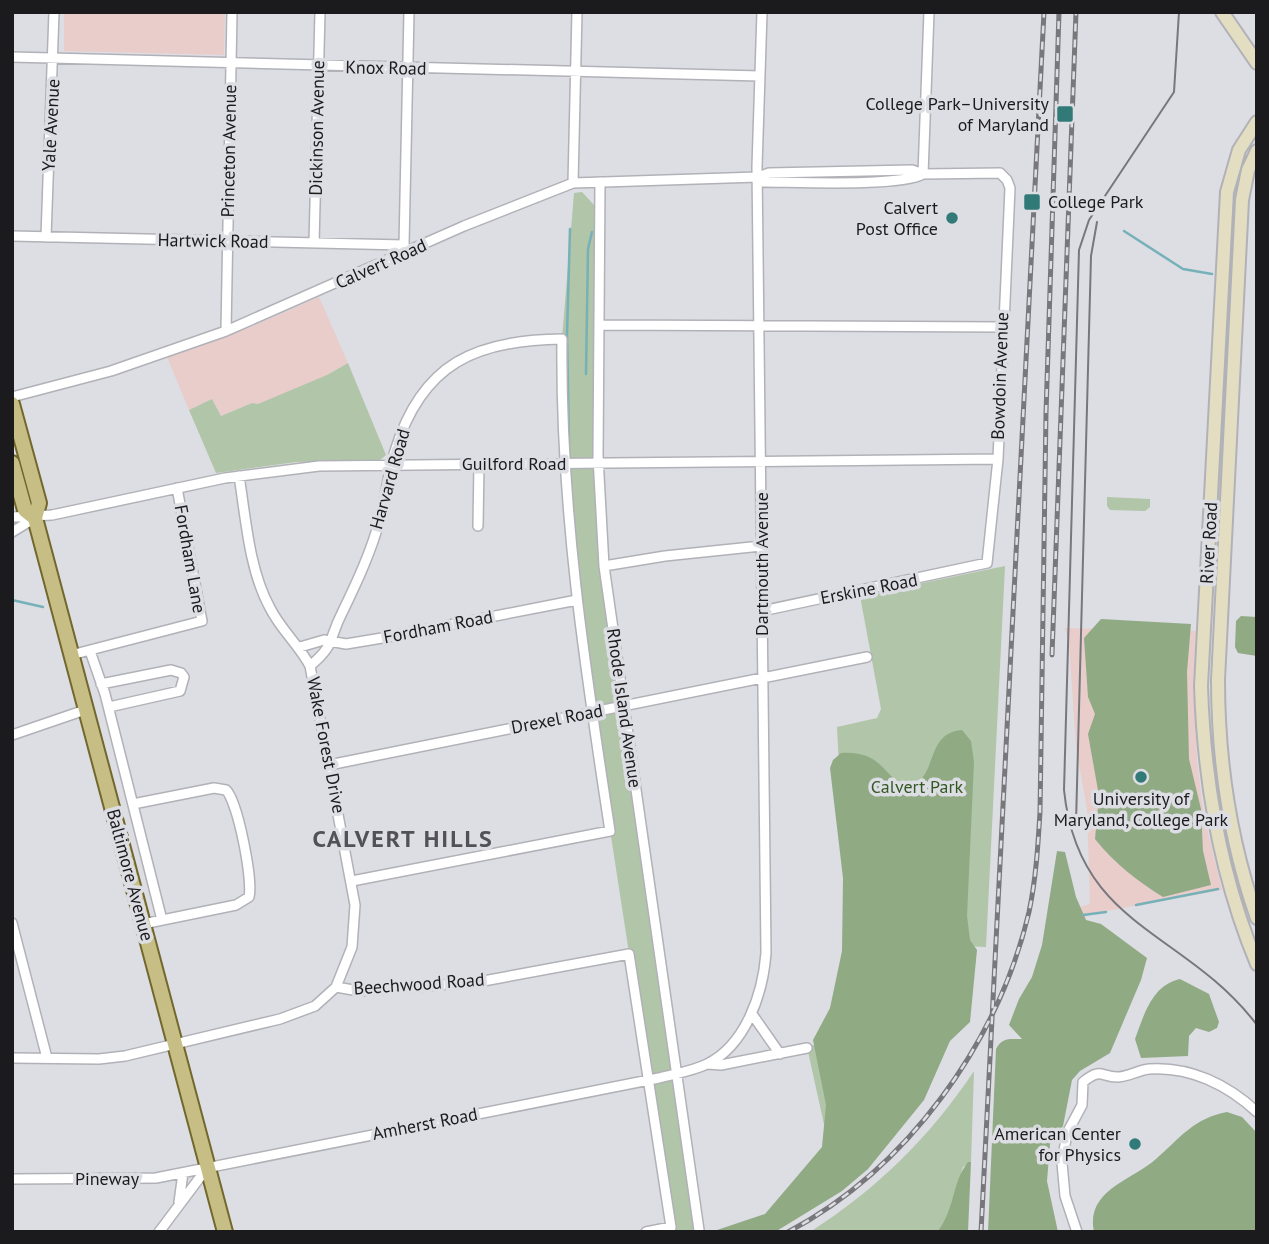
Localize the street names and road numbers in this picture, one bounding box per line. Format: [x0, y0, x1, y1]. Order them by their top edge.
street label: Knox Road [345, 55, 427, 80]
street label: Dickinson Avenue [304, 60, 329, 196]
street label: Yale Avenue [37, 78, 64, 172]
street label: Princeton Avenue [216, 84, 241, 218]
street label: Hartwick Road [157, 228, 269, 253]
street label: Calvert Road [332, 233, 430, 294]
street label: Bowdoin Avenue [986, 312, 1013, 440]
street label: Harvard Road [364, 426, 415, 532]
street label: Guilford Road [462, 452, 566, 475]
street label: Dartmouth Avenue [750, 492, 773, 636]
street label: River Road [1195, 501, 1222, 585]
street label: Fordham Lane [170, 503, 211, 615]
street label: Erskine Road [818, 568, 920, 609]
street label: Fordham Road [381, 605, 495, 648]
street label: Rhode Island Avenue [602, 627, 647, 789]
street label: Wake Forest Drive [302, 675, 351, 815]
street label: Drexel Road [509, 698, 605, 739]
street label: Baltimore Avenue [102, 806, 159, 943]
street label: Beechwood Road [353, 967, 485, 1000]
street label: Amherst Road [370, 1102, 480, 1145]
street label: Pineway [75, 1167, 140, 1190]

